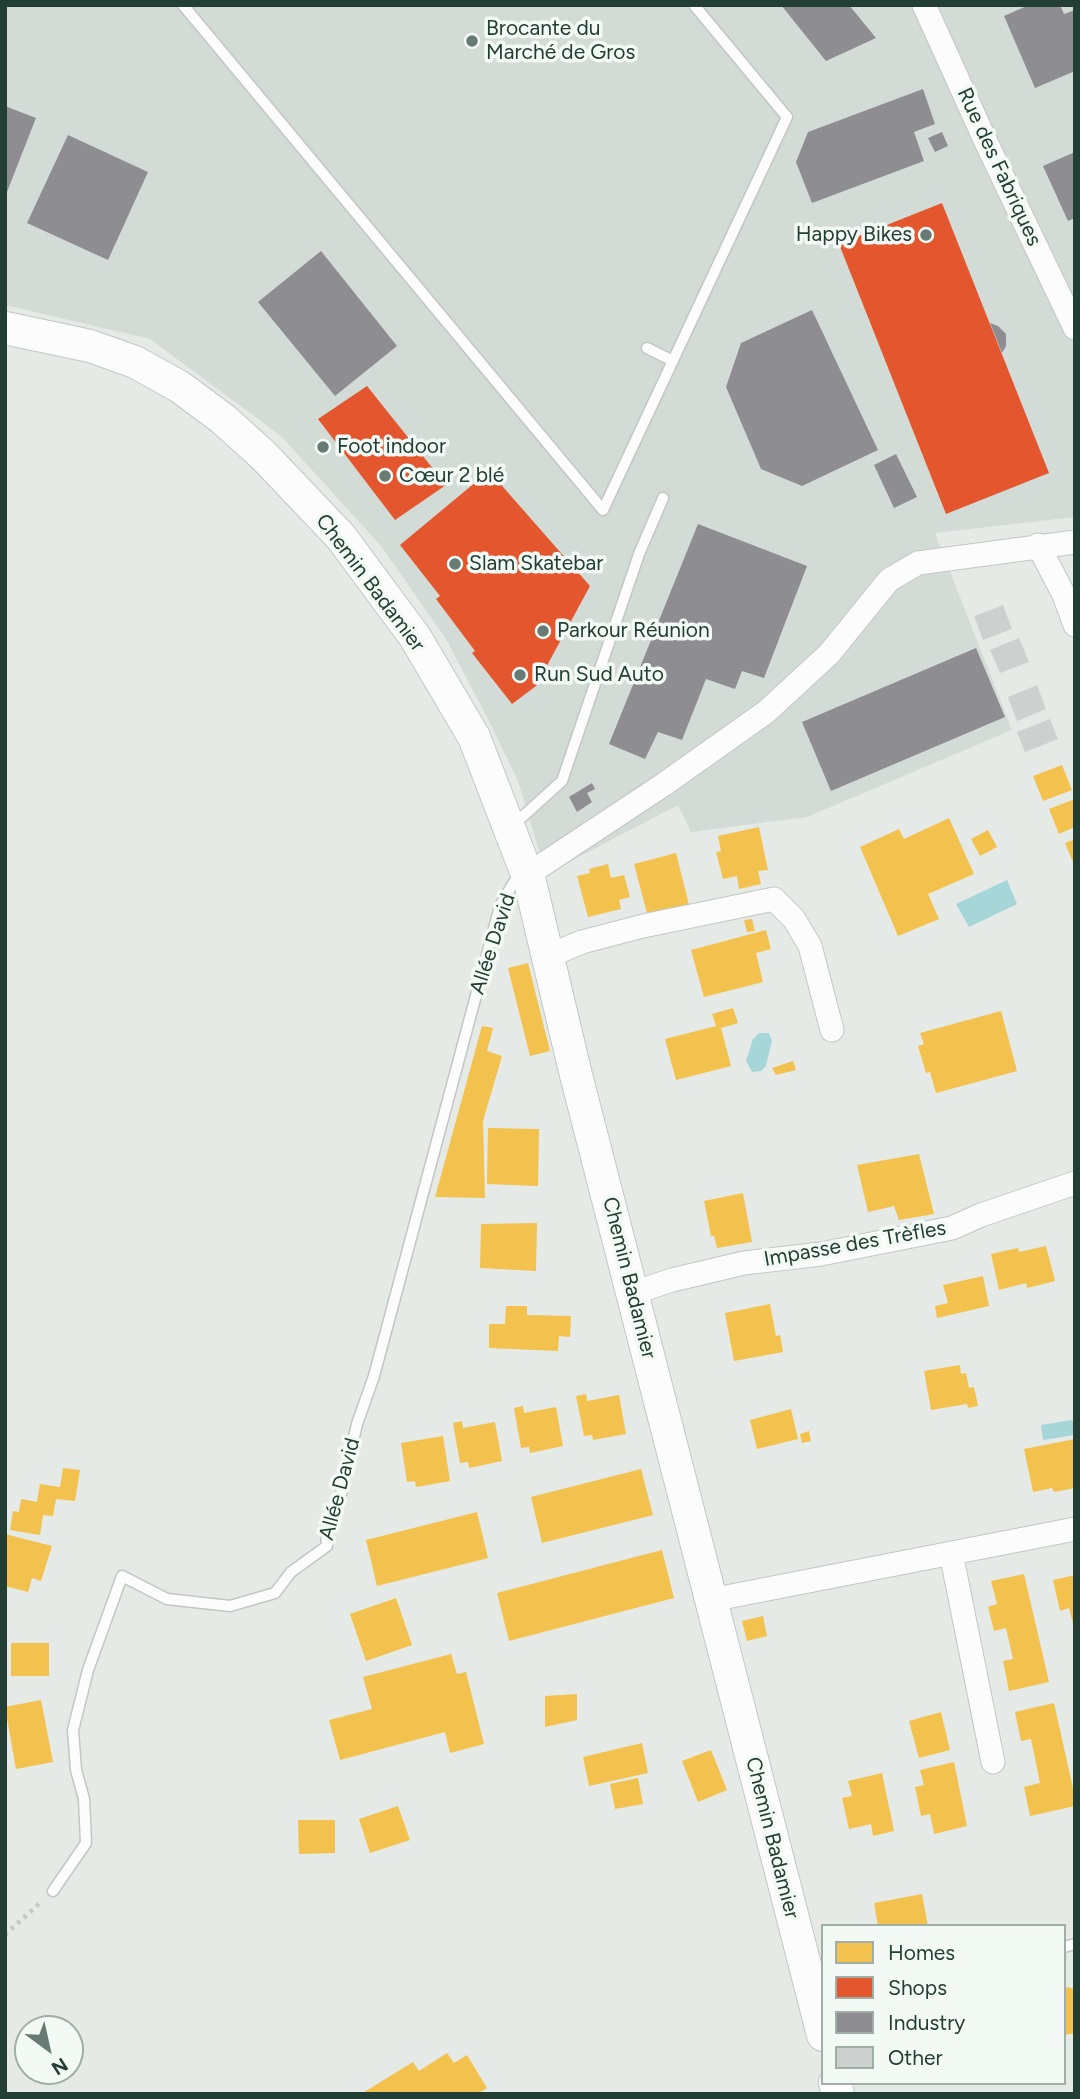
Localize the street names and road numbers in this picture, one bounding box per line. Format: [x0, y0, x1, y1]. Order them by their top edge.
street label: Rue des Fabriques [951, 84, 1047, 250]
street label: Chemin Badamier [310, 509, 430, 657]
street label: Allée David [465, 890, 521, 998]
street label: Chemin Badamier [597, 1194, 661, 1362]
street label: Impasse des Trèfles [762, 1216, 948, 1272]
street label: Allée David [314, 1435, 366, 1543]
street label: Chemin Badamier [740, 1754, 804, 1922]

